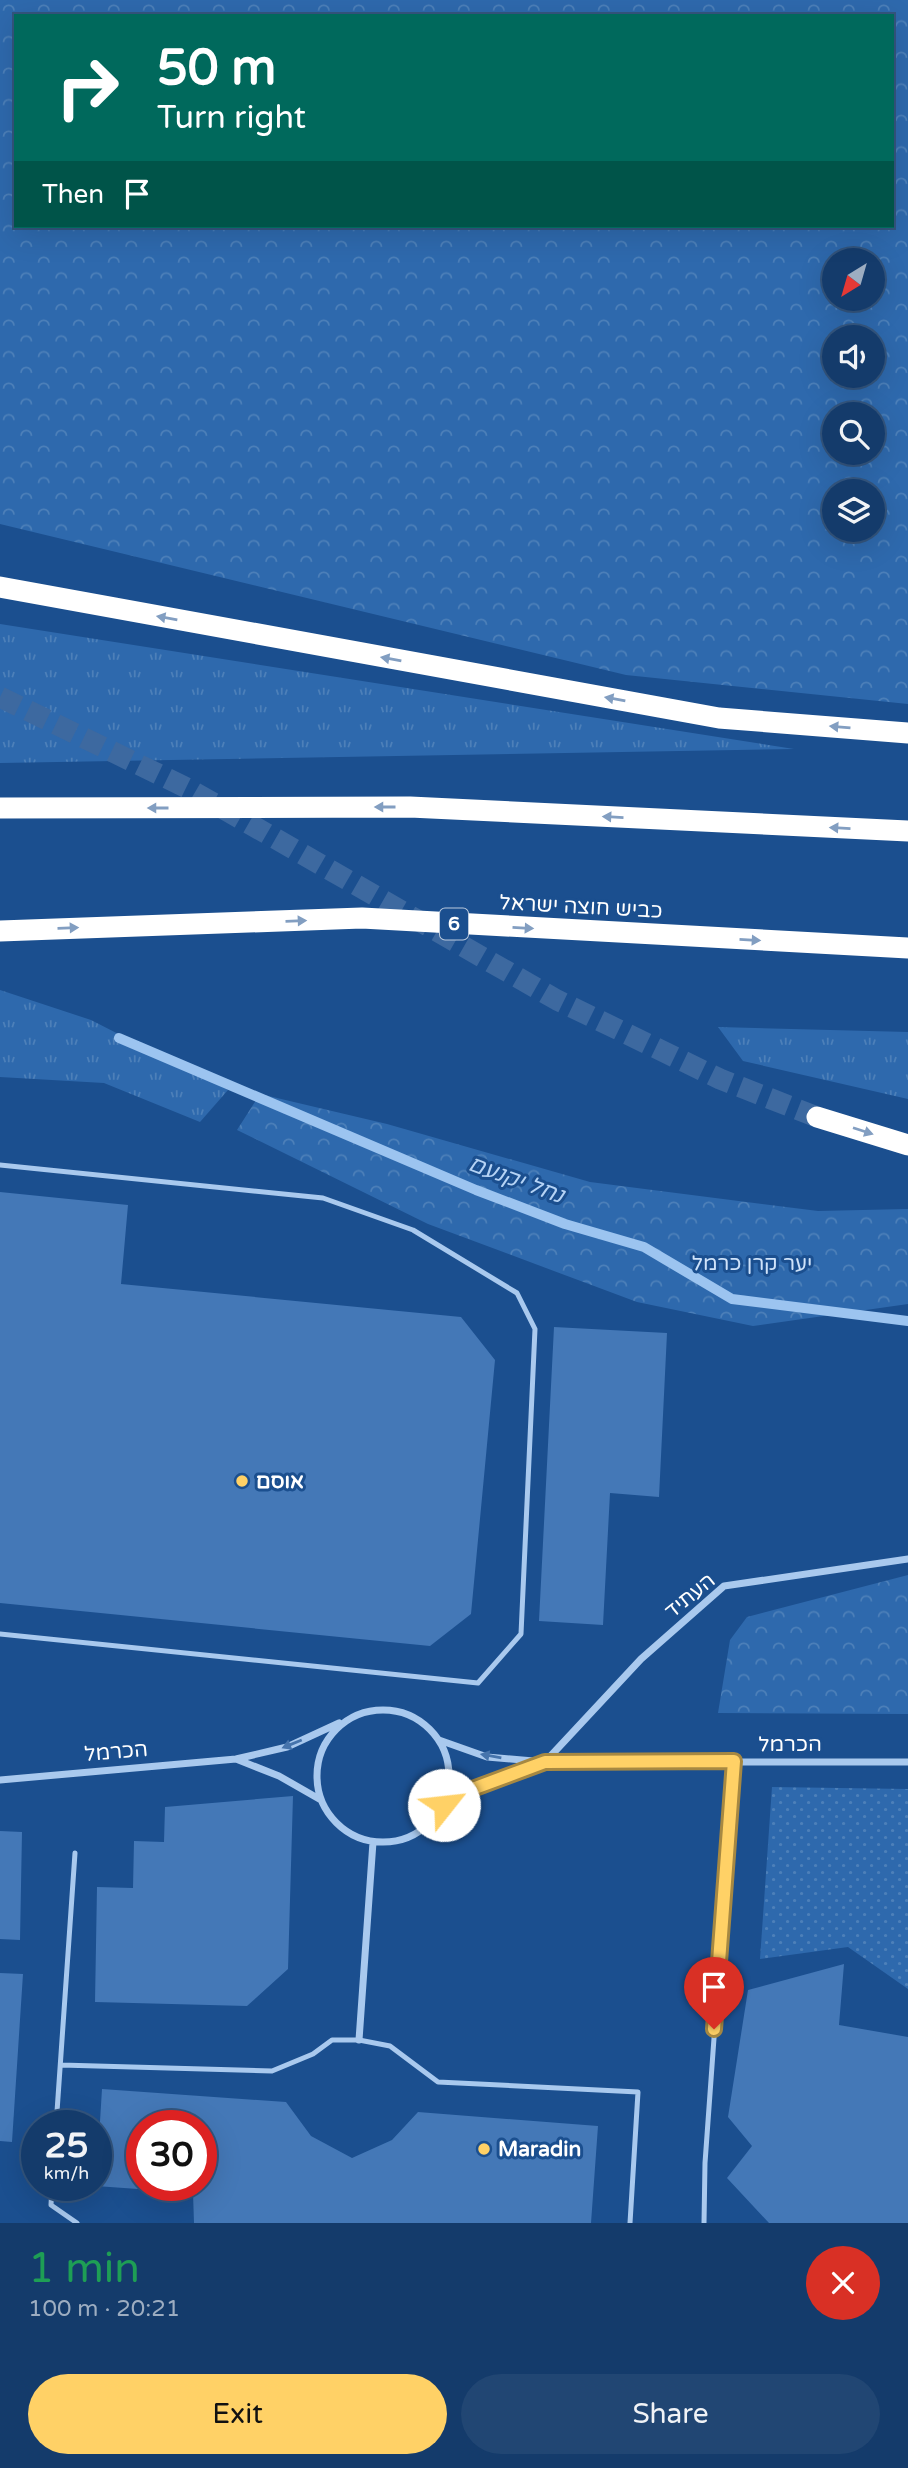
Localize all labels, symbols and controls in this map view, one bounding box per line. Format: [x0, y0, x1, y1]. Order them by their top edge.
text: 50 m [157, 39, 276, 98]
icon: right [42, 42, 133, 133]
text: Turn right [157, 99, 306, 137]
icon: arrive [118, 175, 156, 213]
text: Then [42, 179, 104, 210]
north arrow [822, 248, 886, 312]
map controls [822, 248, 885, 542]
button: sound [822, 325, 885, 388]
button: search [822, 402, 885, 465]
button: layers [822, 479, 885, 542]
one-way arrow [156, 613, 178, 624]
one-way arrow [380, 653, 402, 664]
one-way arrow [603, 693, 625, 704]
one-way arrow [829, 721, 851, 732]
one-way arrow [374, 801, 396, 813]
one-way arrow [147, 802, 169, 814]
one-way arrow [601, 811, 623, 822]
one-way arrow [829, 822, 851, 833]
street label: כביש חוצה ישראל [499, 890, 663, 924]
road number: 6 [440, 908, 468, 940]
one-way arrow [285, 915, 307, 926]
one-way arrow [57, 923, 79, 934]
one-way arrow [512, 923, 534, 934]
one-way arrow [739, 935, 761, 946]
one-way arrow [852, 1126, 873, 1137]
water label: נחל יקנעם [464, 1150, 569, 1211]
park label: יער קרן כרמל [692, 1251, 812, 1276]
place label: אוסם [256, 1469, 304, 1494]
marker: אוסם [234, 1473, 250, 1489]
street label: העתיד [660, 1568, 720, 1624]
street label: הכרמל [758, 1732, 822, 1757]
street label: הכרמל [83, 1737, 149, 1767]
one-way arrow [282, 1739, 303, 1750]
one-way arrow [480, 1750, 502, 1761]
position arrow [407, 1768, 481, 1842]
pin [684, 1957, 744, 2029]
icon: arrive [695, 1968, 733, 2006]
speed limit sign: 30 [126, 2110, 217, 2201]
text: 25 [45, 2125, 88, 2167]
place label: Maradin [498, 2137, 581, 2162]
marker: Maradin [476, 2141, 492, 2157]
text: km/h [44, 2162, 89, 2184]
text: 1 min [28, 2243, 140, 2294]
button: close [806, 2246, 880, 2320]
text: 100 m · 20:21 [28, 2295, 180, 2323]
button: Exit [28, 2374, 447, 2454]
button: Share [461, 2374, 880, 2454]

